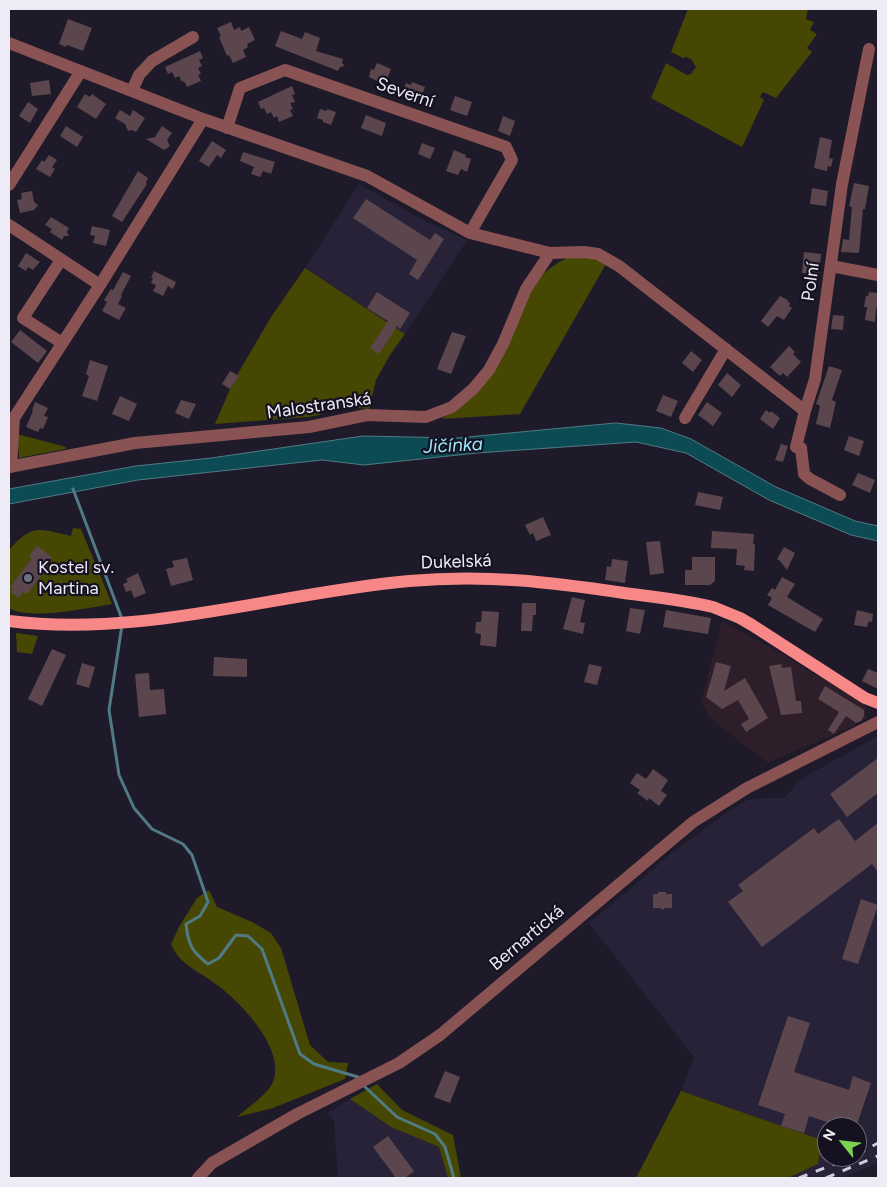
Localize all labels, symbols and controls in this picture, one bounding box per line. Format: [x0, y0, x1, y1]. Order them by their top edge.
street label: Severní [373, 73, 437, 113]
street label: Polní [798, 261, 824, 303]
street label: Malostranská [265, 388, 373, 424]
water label: Jičínka [423, 433, 483, 459]
street label: Dukelská [420, 550, 492, 574]
place label: Kostel sv. Martina [38, 557, 114, 600]
marker: Kostel sv. Martina [22, 572, 34, 584]
street label: Bernartická [485, 901, 569, 975]
north arrow [817, 1117, 867, 1167]
text: N [819, 1126, 839, 1144]

